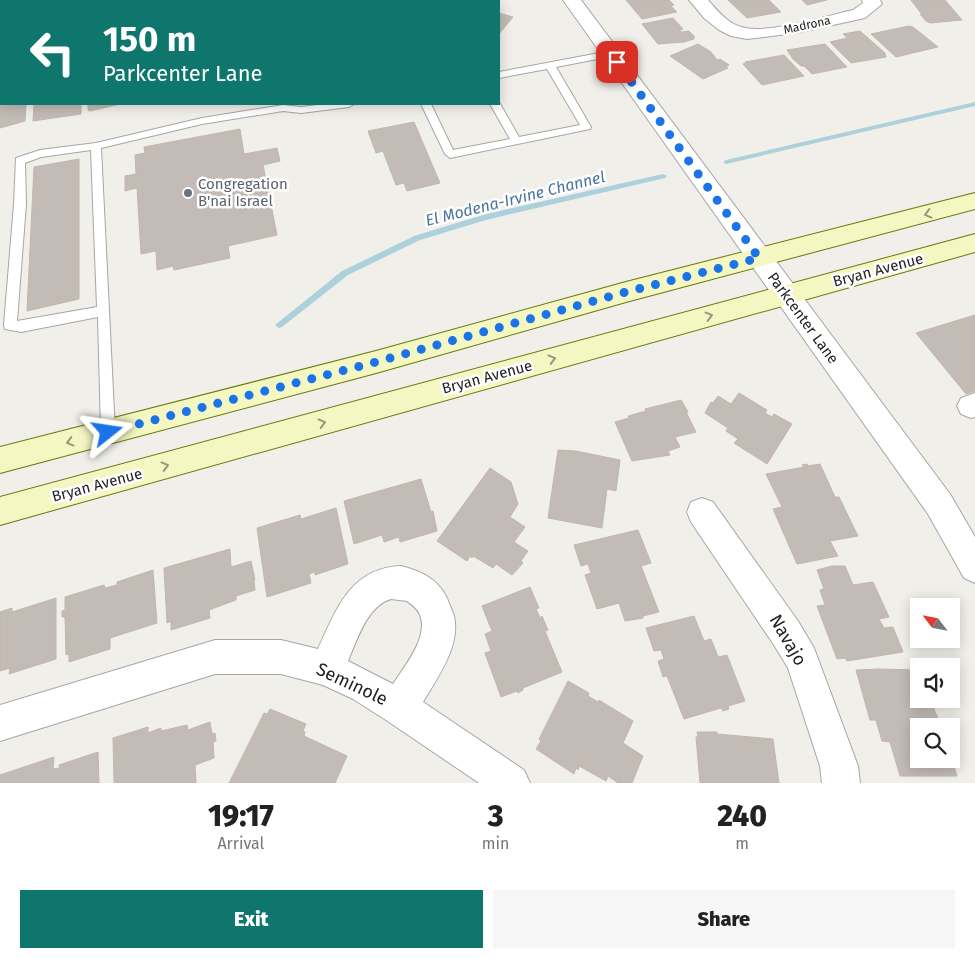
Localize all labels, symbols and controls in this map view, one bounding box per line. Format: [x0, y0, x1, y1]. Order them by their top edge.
street label: Madrona [782, 13, 832, 37]
text: 150 m [103, 18, 196, 60]
icon: left [20, 20, 85, 85]
pin [596, 41, 638, 83]
icon: arrive [603, 48, 631, 76]
text: Parkcenter Lane [103, 60, 263, 87]
water label: El Modena-Irvine Channel [423, 167, 607, 230]
place label: Congregation B'nai Israel [198, 175, 288, 210]
marker: Congregation B'nai Israel [182, 187, 194, 199]
one-way arrow [924, 208, 932, 218]
street label: Bryan Avenue [831, 249, 925, 291]
street label: Parkcenter Lane [764, 269, 842, 367]
one-way arrow [705, 312, 713, 322]
one-way arrow [548, 355, 556, 365]
street label: Bryan Avenue [440, 356, 534, 398]
position arrow [81, 405, 133, 457]
one-way arrow [317, 418, 326, 429]
one-way arrow [65, 436, 74, 447]
one-way arrow [161, 461, 170, 472]
street label: Bryan Avenue [50, 464, 144, 506]
north arrow [910, 598, 960, 648]
map controls [910, 598, 960, 768]
street label: Navajo [765, 610, 811, 670]
street label: Seminole [313, 658, 391, 710]
button: sound [910, 658, 960, 708]
button: search [910, 718, 960, 768]
text: 19:17 [208, 798, 274, 834]
text: 3 [488, 798, 503, 834]
text: 240 [717, 798, 767, 834]
text: Arrival [217, 834, 264, 853]
text: min [482, 834, 509, 853]
text: m [735, 834, 749, 853]
button: Exit [20, 890, 483, 948]
button: Share [493, 890, 955, 948]

